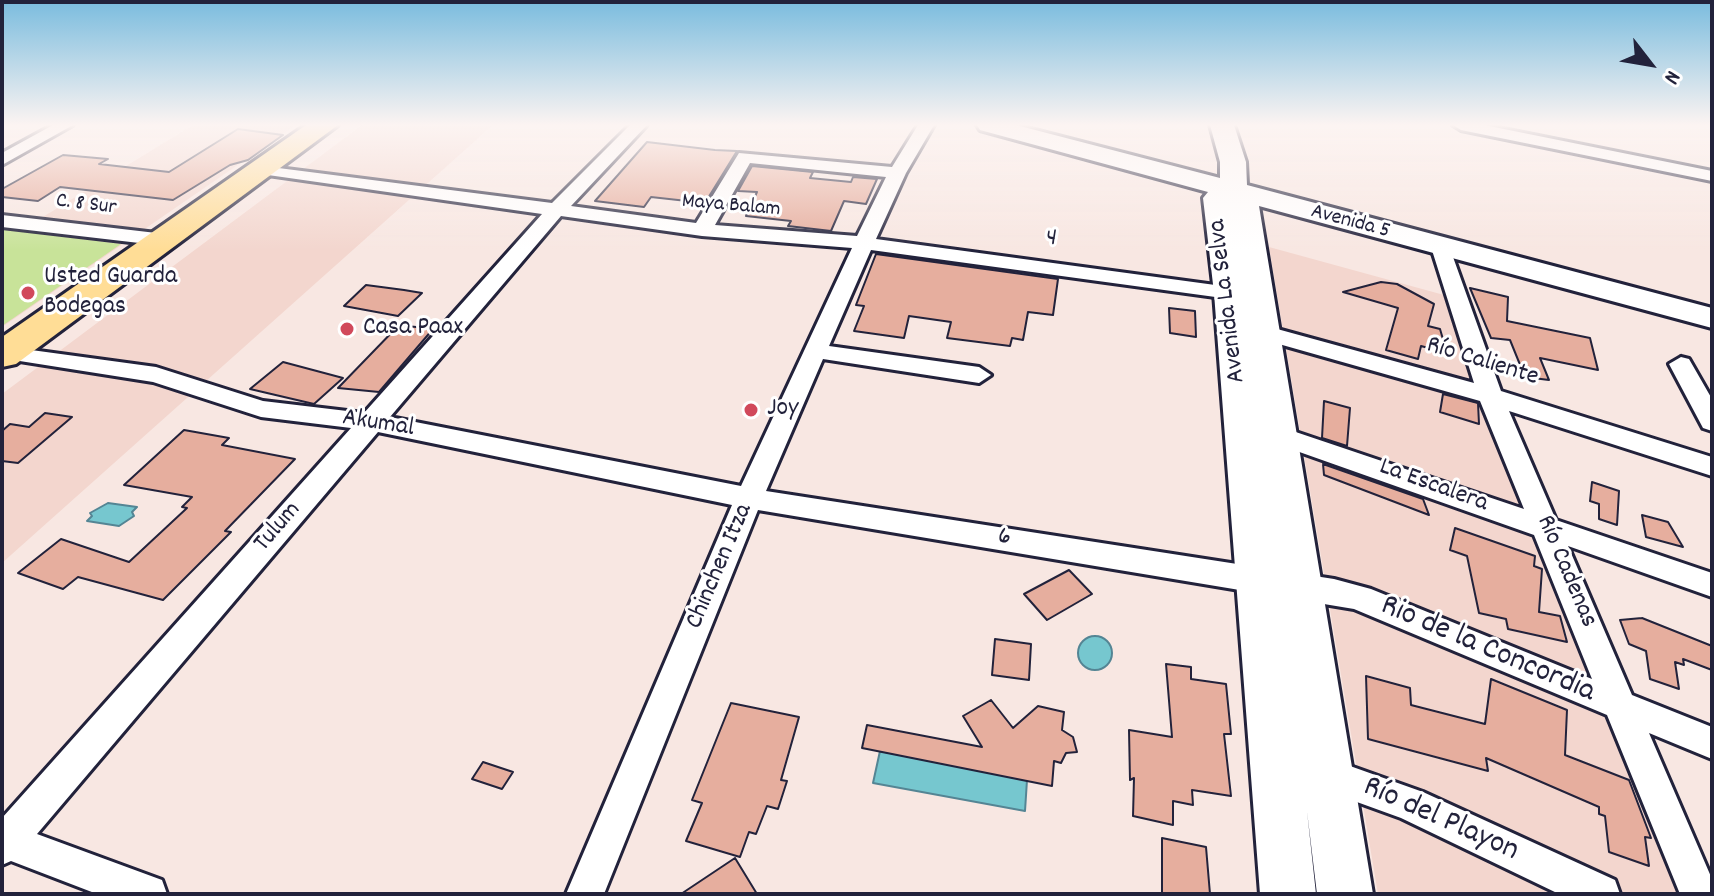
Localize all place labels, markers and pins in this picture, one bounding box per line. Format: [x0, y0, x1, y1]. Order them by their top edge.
place label: Usted Guarda Bodegas [44, 262, 177, 324]
marker: Usted Guarda Bodegas [19, 284, 37, 302]
place label: Casa Paax [363, 313, 463, 345]
marker: Casa Paax [338, 320, 356, 338]
place label: Joy [767, 394, 799, 426]
marker: Joy [742, 401, 760, 419]

